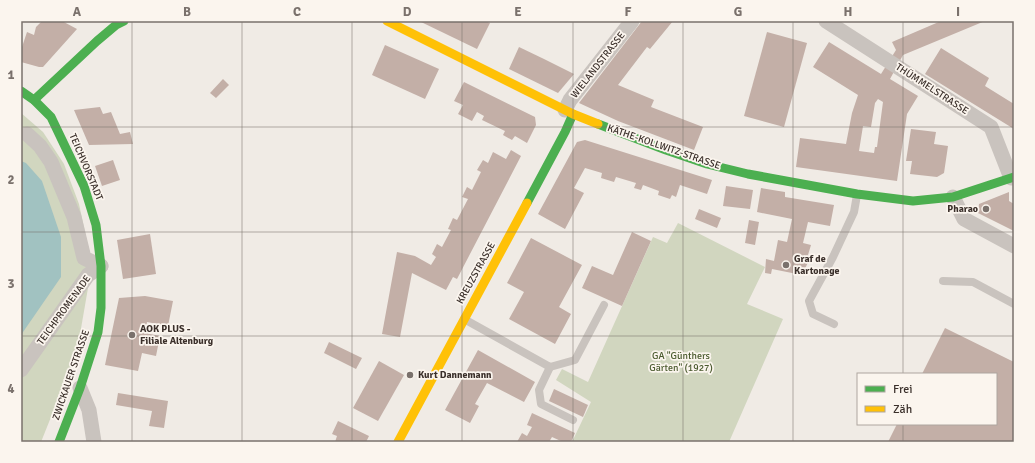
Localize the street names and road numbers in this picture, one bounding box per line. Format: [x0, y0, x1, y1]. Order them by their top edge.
street label: WIELANDSTRASSE [568, 29, 628, 100]
street label: THÜMMELSTRASSE [893, 61, 971, 117]
street label: KÄTHE-KOLLWITZ-STRASSE [606, 122, 722, 172]
street label: TEICHVORSTADT [67, 132, 106, 202]
street label: KREUZSTRASSE [454, 240, 498, 306]
street label: TEICHPROMENADE [35, 273, 93, 347]
street label: ZWICKAUER STRASSE [50, 328, 92, 422]

